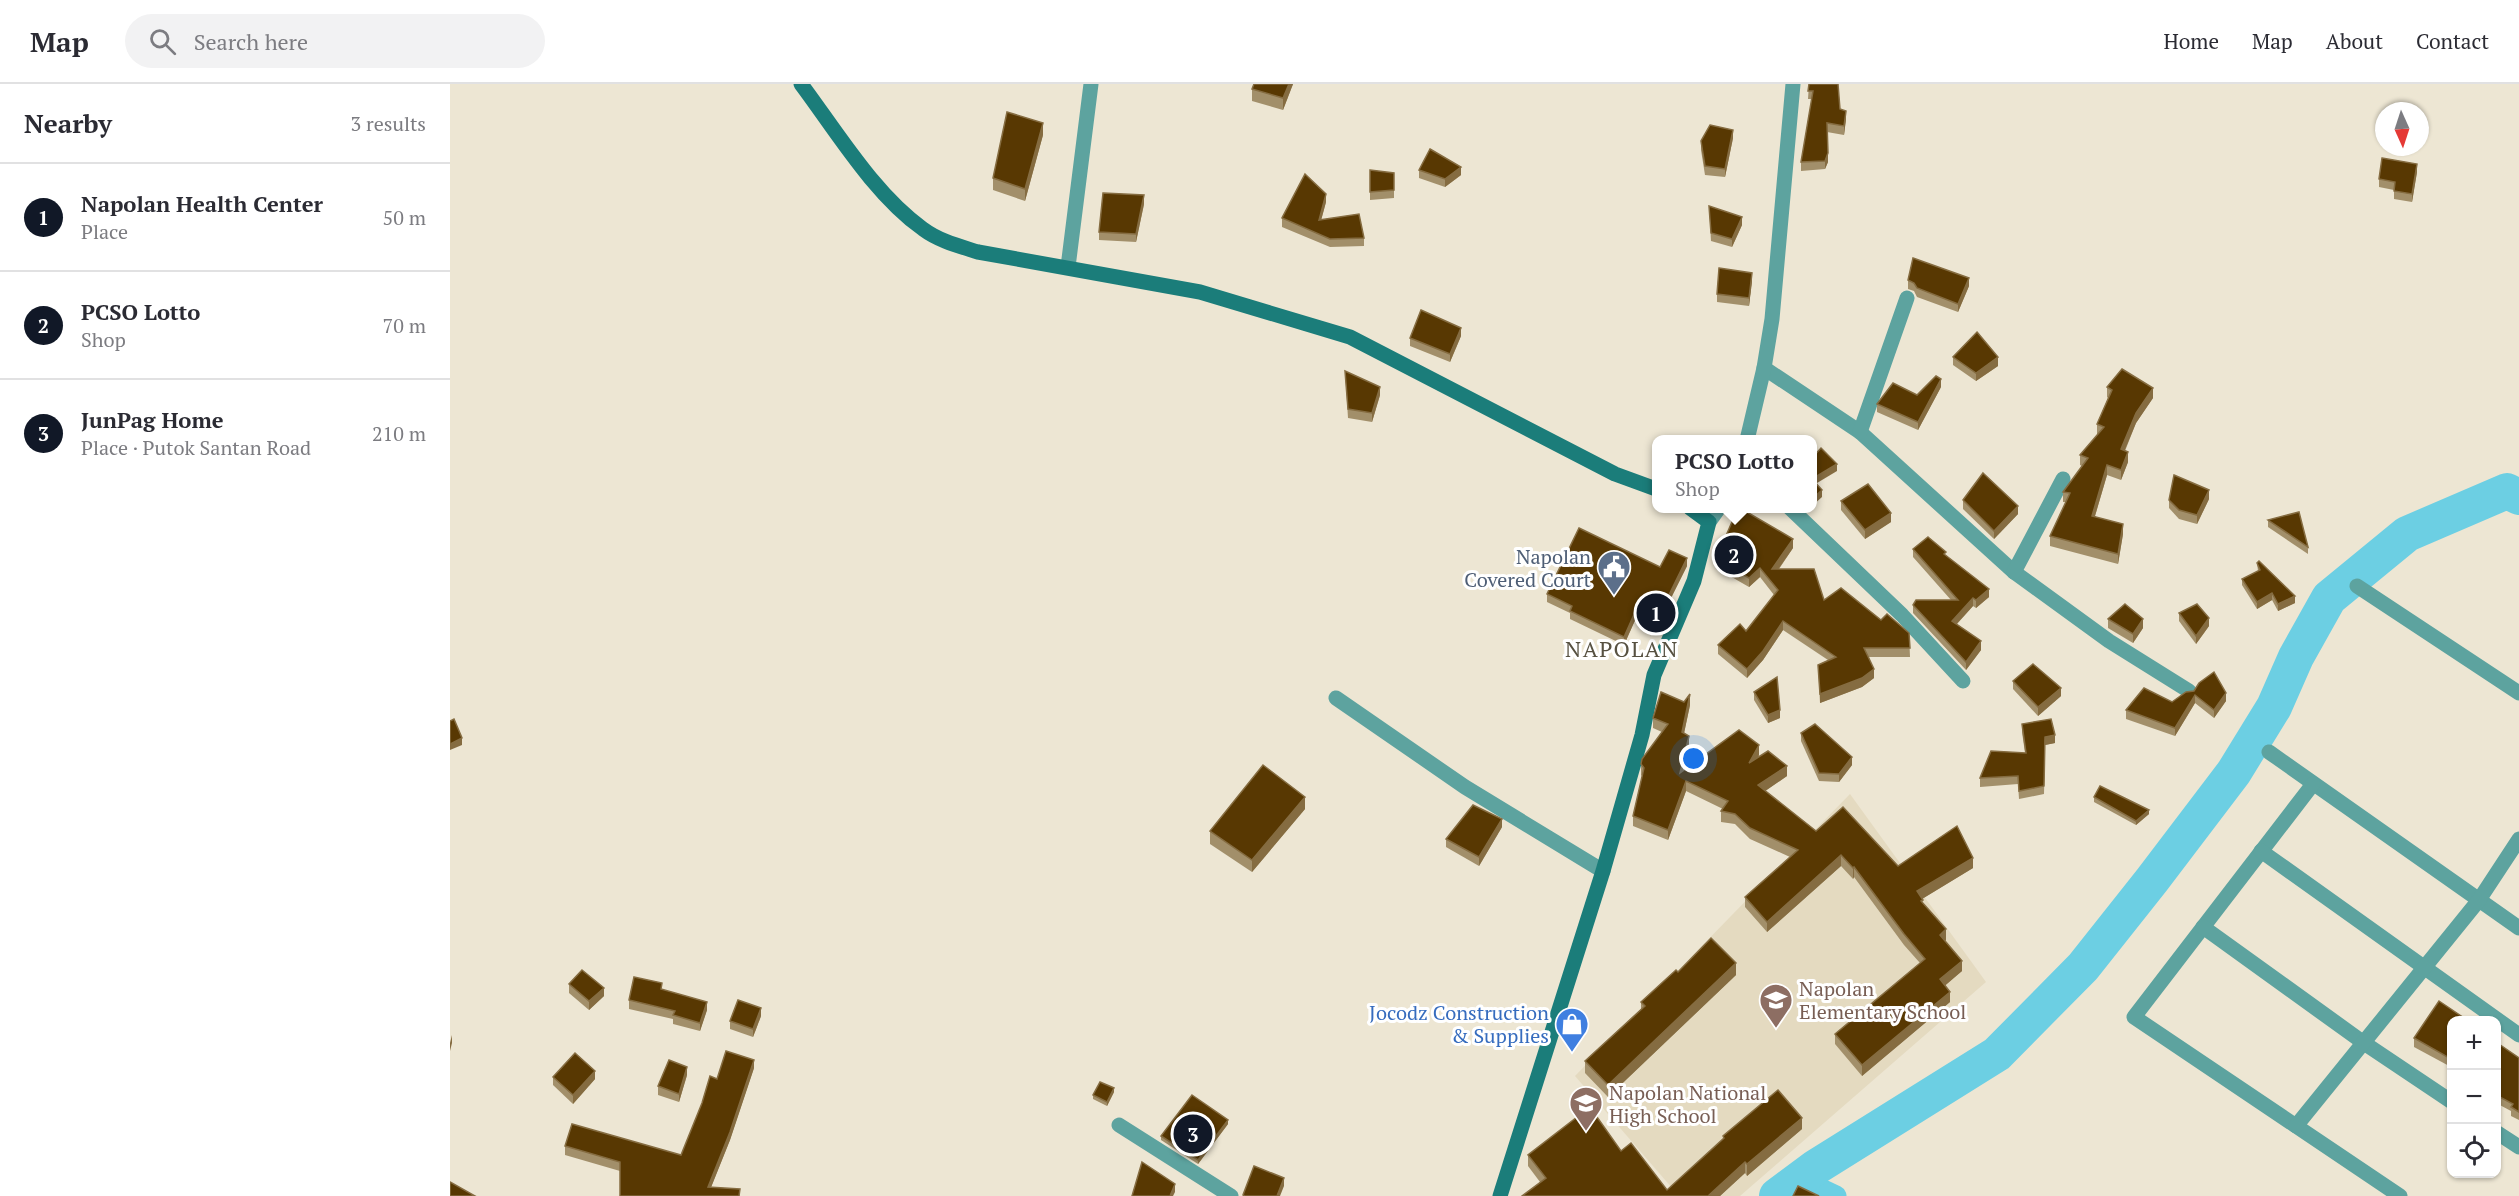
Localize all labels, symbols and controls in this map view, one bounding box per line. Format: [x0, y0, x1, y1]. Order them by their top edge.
search box [125, 14, 545, 68]
text: Map [30, 23, 89, 60]
icon: search [146, 25, 179, 58]
text: Search here [194, 27, 308, 56]
text: Home [2163, 27, 2219, 55]
text: Map [2252, 27, 2293, 55]
text: About [2326, 27, 2383, 55]
text: Contact [2416, 27, 2489, 55]
north arrow [2375, 102, 2429, 156]
text: Nearby [24, 106, 112, 140]
text: 3 results [351, 110, 426, 137]
text: Napolan Health Center [81, 189, 323, 218]
text: 1 [38, 204, 49, 231]
text: 50 m [383, 204, 426, 231]
text: Place [81, 218, 128, 245]
text: PCSO Lotto [81, 297, 200, 326]
text: 2 [38, 312, 49, 339]
text: 70 m [383, 312, 426, 339]
text: Shop [81, 326, 126, 353]
text: JunPag Home [81, 405, 224, 434]
text: 3 [38, 420, 49, 447]
text: 210 m [372, 420, 426, 447]
text: Place · Putok Santan Road [81, 434, 311, 461]
popup [1652, 435, 1817, 513]
text: PCSO Lotto [1675, 446, 1794, 475]
text: Shop [1675, 475, 1720, 502]
pin: 2 [1714, 532, 1754, 578]
place label: Napolan Covered Court [1464, 543, 1592, 593]
public building icon: Napolan Covered Court [1596, 549, 1632, 596]
pin: 1 [1636, 590, 1676, 636]
district label: NAPOLAN [1565, 634, 1679, 663]
your location [1679, 744, 1708, 773]
place label: Napolan Elementary School [1799, 975, 1966, 1025]
school or university icon: Napolan Elementary School [1758, 982, 1794, 1029]
place label: Jocodz Construction & Supplies [1369, 999, 1549, 1049]
shop icon: Jocodz Construction & Supplies [1554, 1006, 1590, 1053]
map controls [2447, 1016, 2501, 1178]
button: + [2447, 1016, 2501, 1070]
button: − [2447, 1070, 2501, 1124]
place label: Napolan National High School [1609, 1079, 1766, 1129]
school or university icon: Napolan National High School [1568, 1085, 1604, 1132]
pin: 3 [1174, 1112, 1212, 1156]
button: locate [2447, 1124, 2501, 1178]

